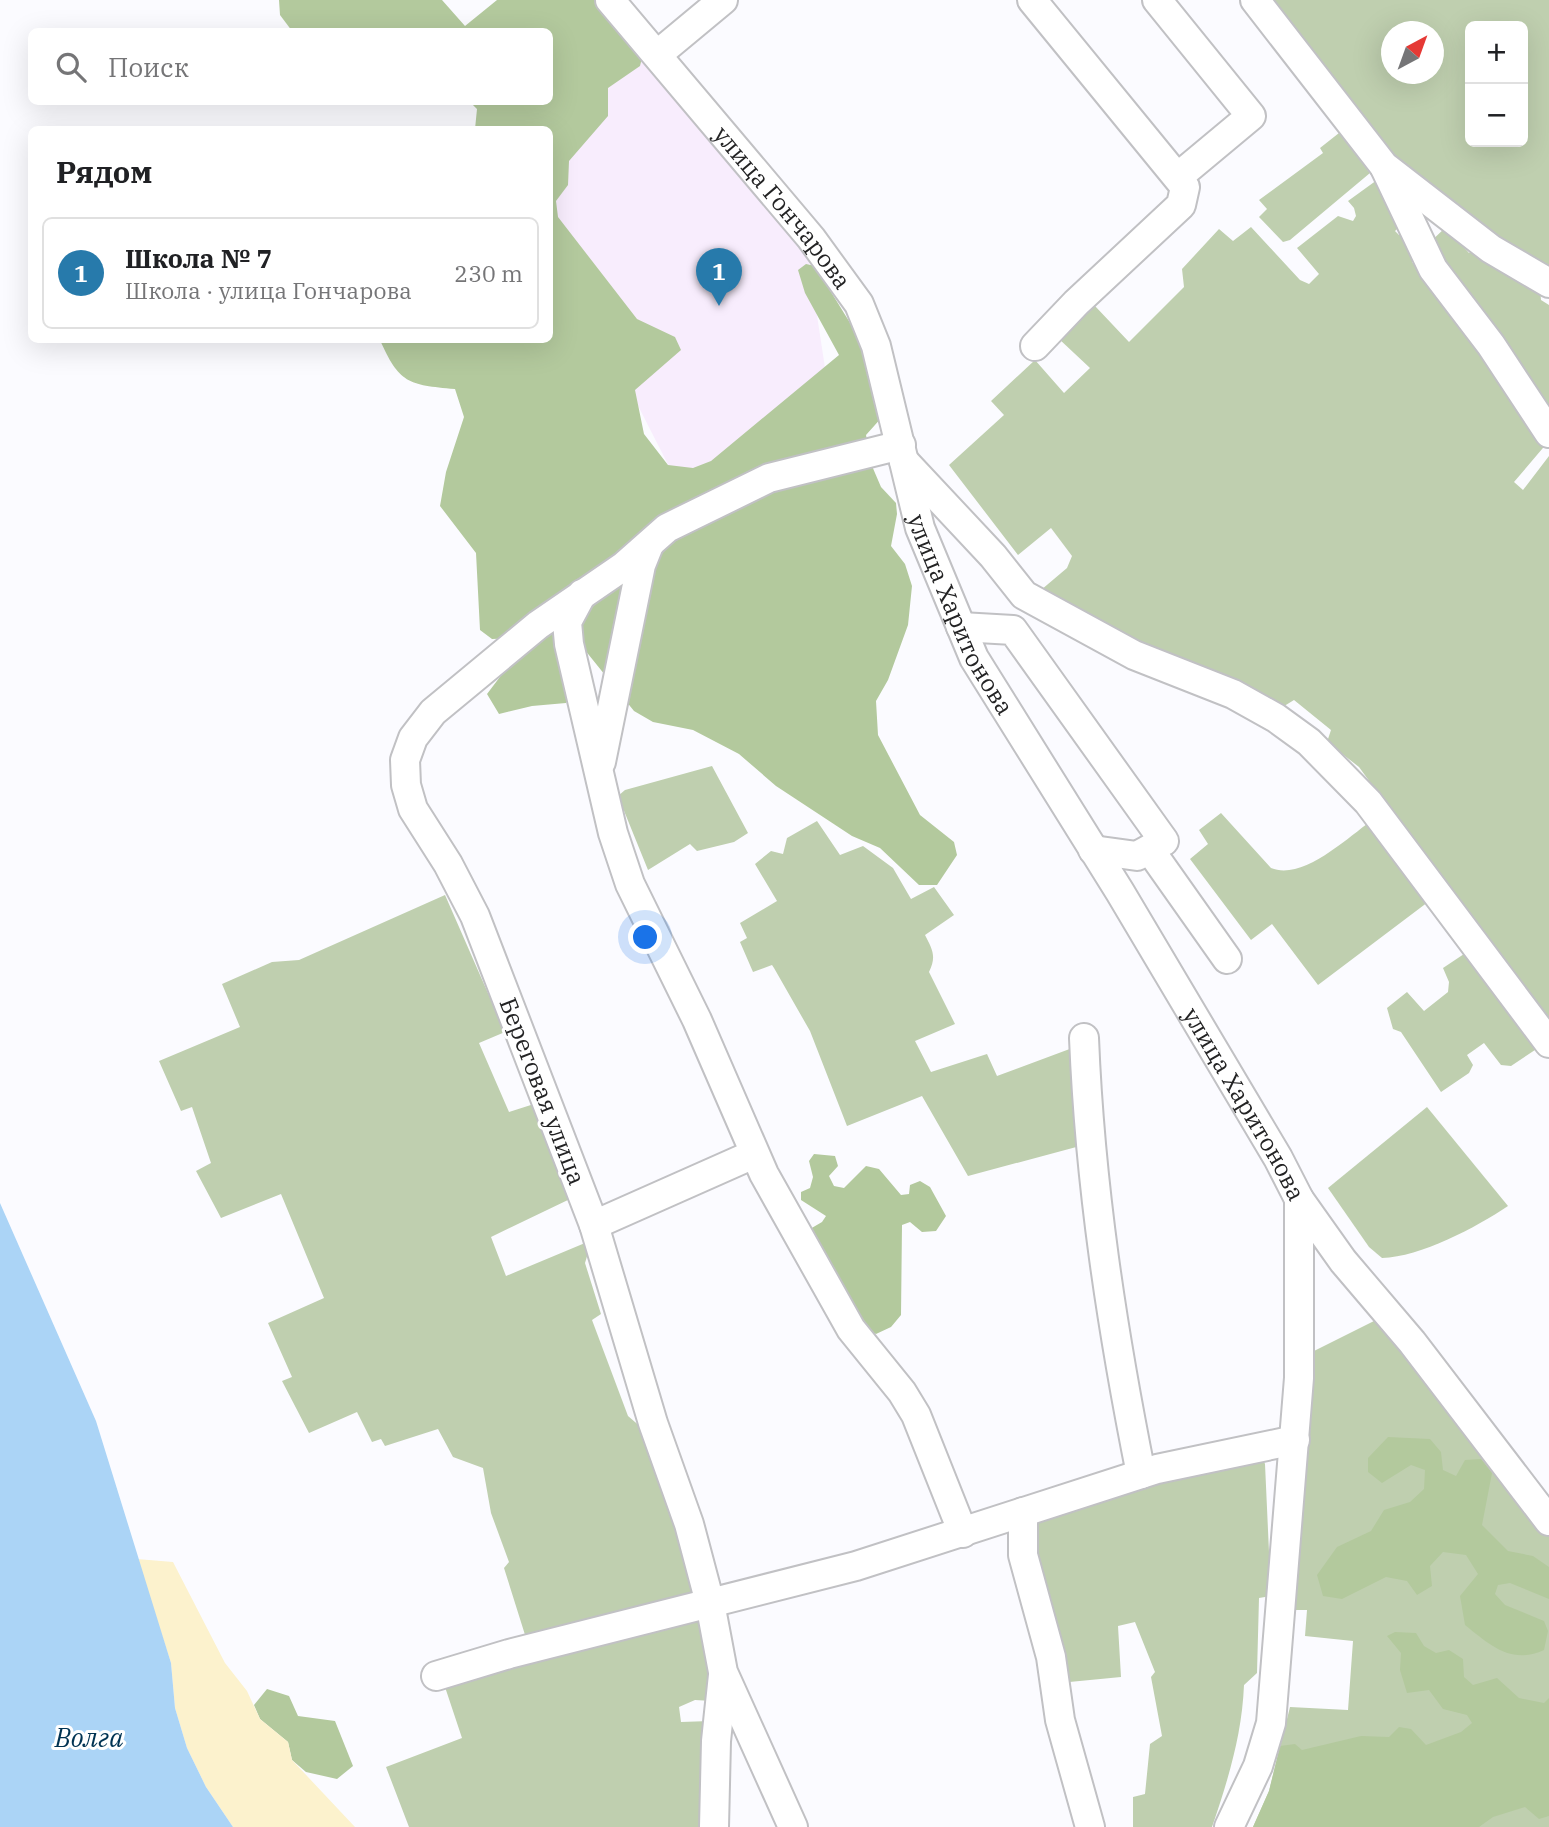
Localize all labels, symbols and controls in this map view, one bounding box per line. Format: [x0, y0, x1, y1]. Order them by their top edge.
north arrow [1381, 21, 1444, 84]
map controls [1465, 21, 1528, 147]
button: + [1465, 21, 1528, 84]
search box [28, 28, 553, 105]
icon: search [52, 48, 90, 86]
text: Поиск [108, 50, 189, 84]
button: − [1465, 84, 1528, 147]
street label: улица Гончарова [707, 119, 859, 295]
text: Рядом [56, 152, 152, 191]
text: Школа № 7 [125, 241, 272, 275]
pin: 1 [696, 248, 742, 306]
text: 1 [74, 258, 88, 288]
text: 230 m [454, 258, 523, 288]
text: Школа · улица Гончарова [125, 275, 412, 305]
street label: улица Харитонова [901, 511, 1021, 720]
your location [628, 920, 662, 954]
street label: Береговая улица [493, 993, 593, 1189]
street label: улица Харитонова [1176, 1001, 1313, 1206]
water label: Волга [54, 1720, 123, 1754]

